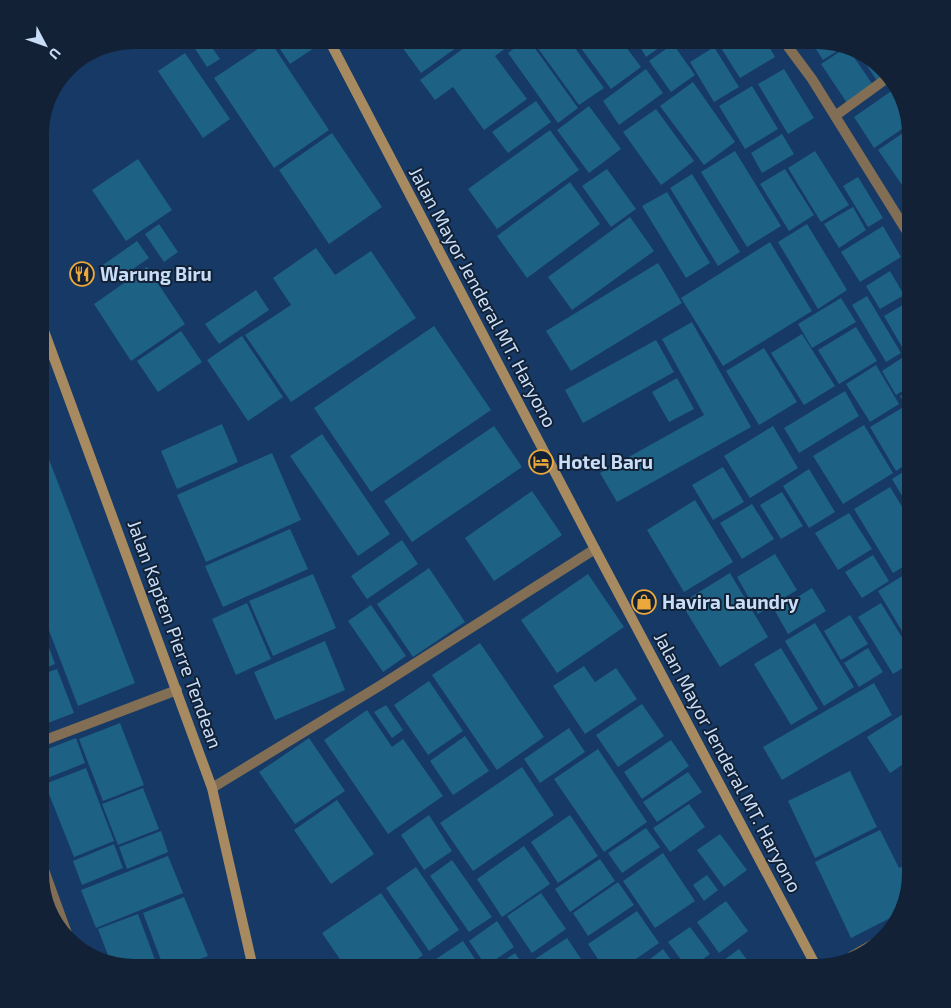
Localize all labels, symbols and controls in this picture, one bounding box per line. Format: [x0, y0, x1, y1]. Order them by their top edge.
north arrow [20, 20, 70, 70]
text: U [46, 45, 65, 63]
street label: Jalan Mayor Jenderal MT. Haryono [405, 162, 562, 431]
restaurant icon: Warung Biru [69, 261, 95, 287]
place label: Warung Biru [100, 262, 212, 285]
hotel icon: Hotel Baru [528, 449, 554, 475]
place label: Hotel Baru [558, 450, 653, 473]
street label: Jalan Kapten Pierre Tendean [123, 516, 228, 751]
shop icon: Havira Laundry [631, 589, 657, 615]
place label: Havira Laundry [662, 590, 799, 614]
street label: Jalan Mayor Jenderal MT. Haryono [650, 627, 807, 896]

